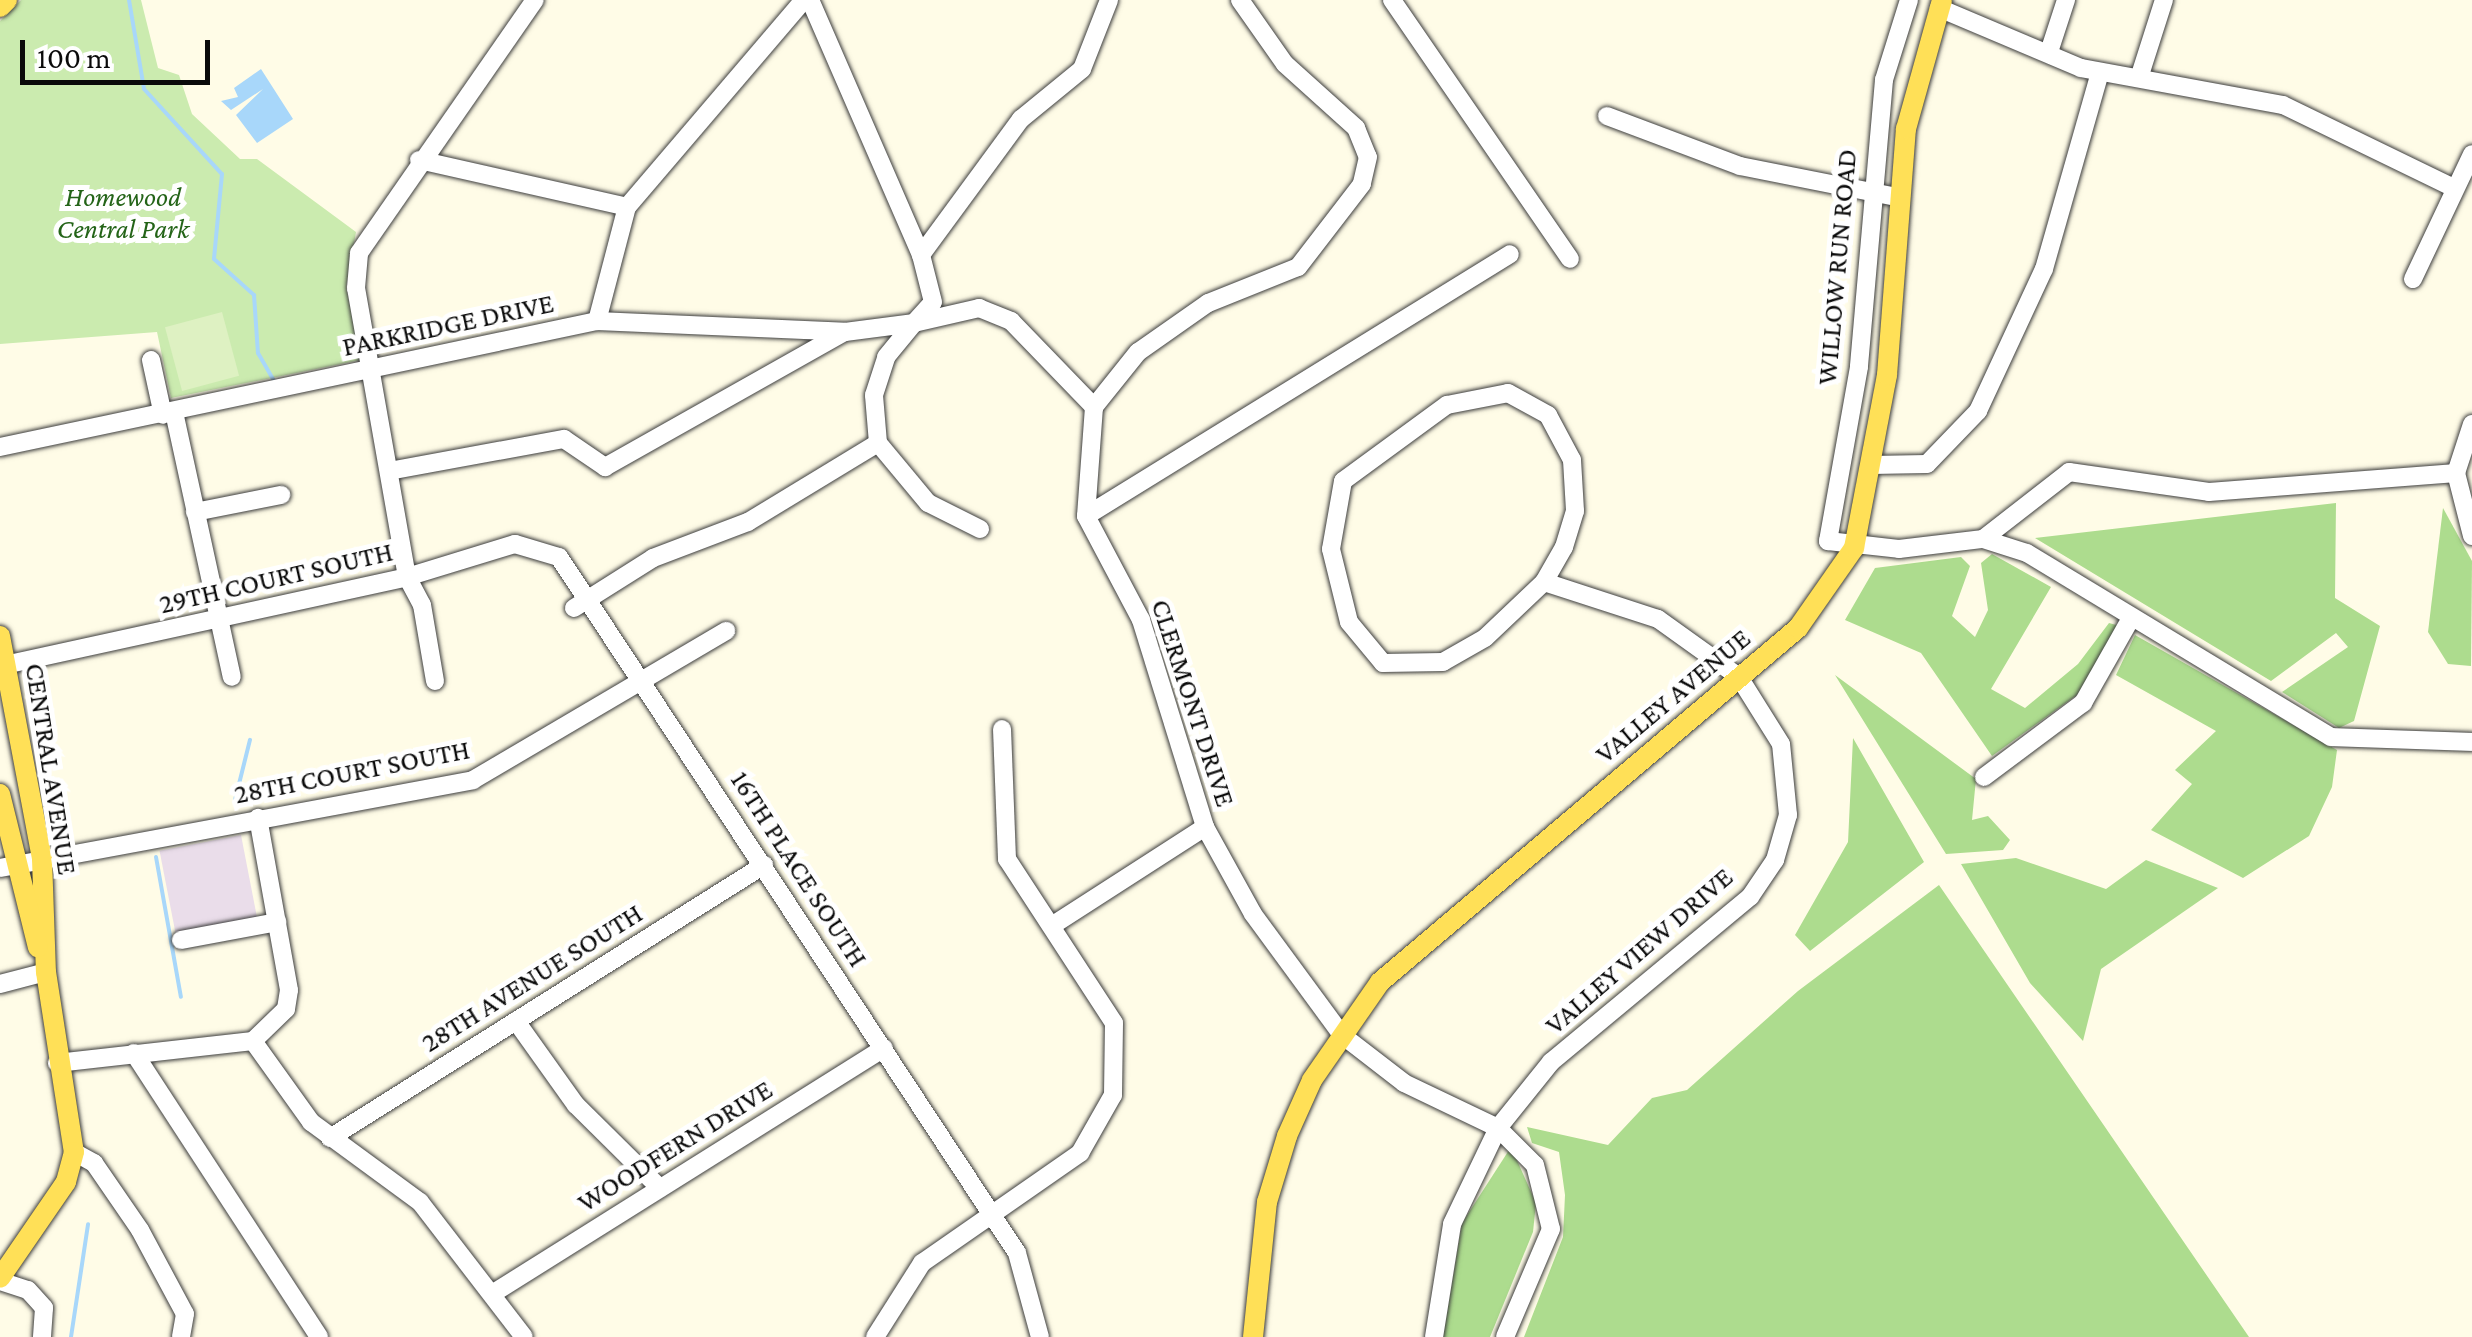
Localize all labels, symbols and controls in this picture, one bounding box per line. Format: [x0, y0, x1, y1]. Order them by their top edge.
scale bar [25, 20, 215, 82]
text: 100 m [37, 41, 111, 74]
street label: WILLOW RUN ROAD [1810, 148, 1864, 386]
park label: Homewood Central Park [57, 180, 189, 246]
street label: PARKRIDGE DRIVE [339, 286, 557, 364]
street label: 29TH COURT SOUTH [156, 535, 396, 621]
street label: CLERMONT DRIVE [1144, 595, 1242, 811]
street label: VALLEY AVENUE [1589, 621, 1757, 771]
street label: CENTRAL AVENUE [18, 661, 84, 877]
street label: 28TH COURT SOUTH [231, 733, 473, 811]
street label: 16TH PLACE SOUTH [723, 765, 875, 973]
street label: VALLEY VIEW DRIVE [1538, 860, 1740, 1042]
street label: 28TH AVENUE SOUTH [415, 896, 649, 1060]
street label: WOODFERN DRIVE [571, 1073, 779, 1219]

